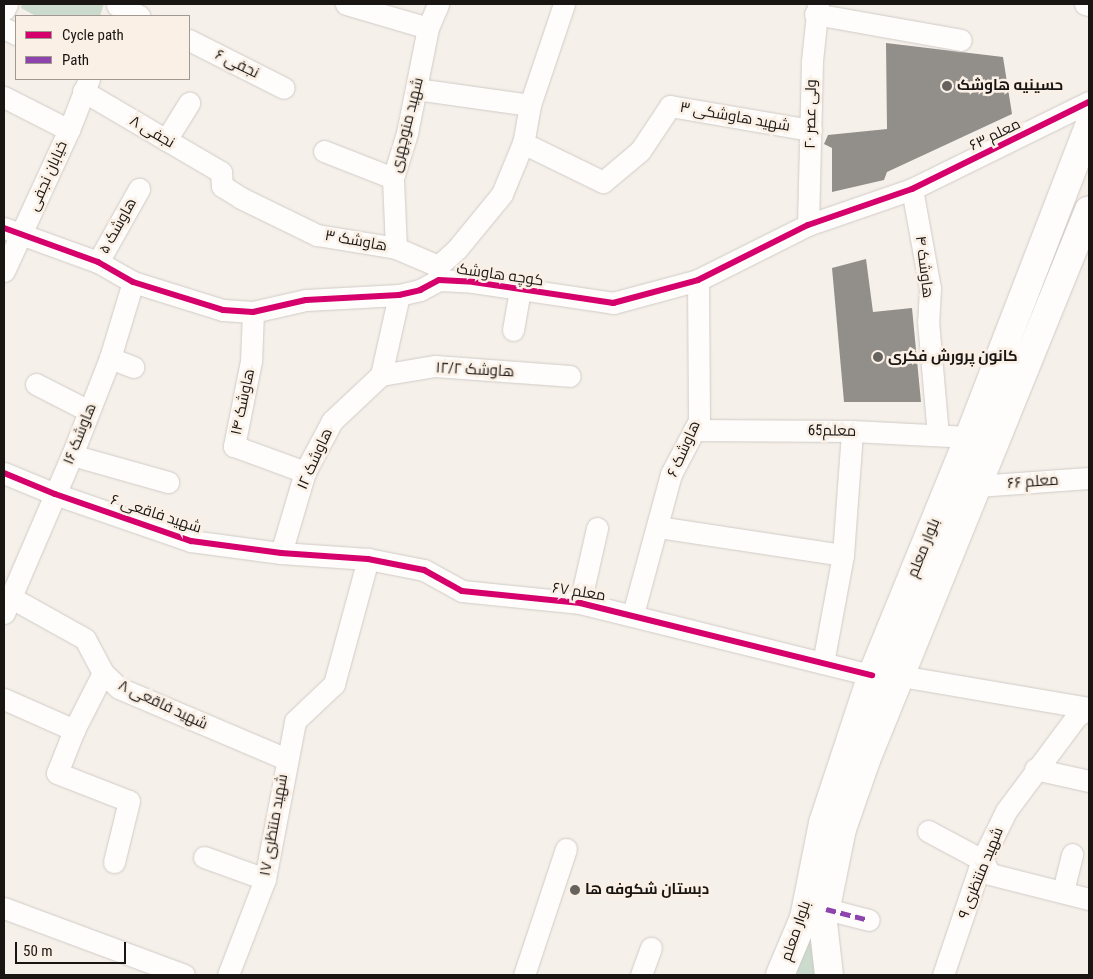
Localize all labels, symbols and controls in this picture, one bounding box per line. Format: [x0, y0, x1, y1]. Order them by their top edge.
legend [15, 15, 190, 80]
text: Cycle path [62, 26, 124, 44]
street label: نجفی ۶ [212, 46, 262, 82]
text: Path [62, 51, 89, 69]
street label: شهید منوچهری [387, 76, 427, 174]
place label: حسینیه هاوشک [957, 77, 1063, 95]
street label: ولی عصر ۲۰ [801, 79, 821, 149]
marker: حسینیه هاوشک [941, 80, 953, 92]
street label: شهید هاوشکی ۳ [678, 98, 792, 136]
street label: نجفی ۸ [126, 112, 178, 152]
street label: معلم ۶۳ [967, 115, 1023, 155]
street label: خیابان نجفی [25, 138, 71, 214]
street label: هاوشک ۵ [95, 195, 141, 257]
street label: هاوشک ۳ [324, 227, 388, 255]
street label: هاوشک ۴ [911, 235, 937, 299]
street label: کوچه هاوشک [455, 260, 545, 290]
place label: کانون پرورش فکری [888, 348, 1018, 366]
marker: کانون پرورش فکری [872, 351, 884, 363]
street label: هاوشک ۱۲/۲ [435, 359, 515, 381]
street label: هاوشک ۱۴ [227, 367, 259, 437]
street label: هاوشک ۱۶ [60, 401, 100, 467]
street label: هاوشک ۶ [664, 418, 704, 480]
street label: معلم65 [808, 422, 856, 440]
street label: هاوشک ۱۲ [294, 426, 336, 492]
street label: معلم ۶۶ [1007, 471, 1059, 493]
street label: شهید فاقعی ۶ [108, 491, 204, 537]
street label: بلوار معلم [904, 516, 944, 580]
street label: معلم ۶۷ [551, 579, 607, 605]
street label: شهید فاقعی ۸ [116, 676, 210, 734]
street label: شهید منتظری ۱۷ [256, 773, 292, 877]
street label: شهید منتظری ۹ [954, 825, 1008, 921]
place label: دبستان شکوفه ها [585, 881, 709, 899]
marker: دبستان شکوفه ها [569, 884, 581, 896]
street label: بلوار معلم [777, 899, 815, 963]
scale bar [18, 932, 129, 964]
text: 50 m [23, 942, 53, 960]

